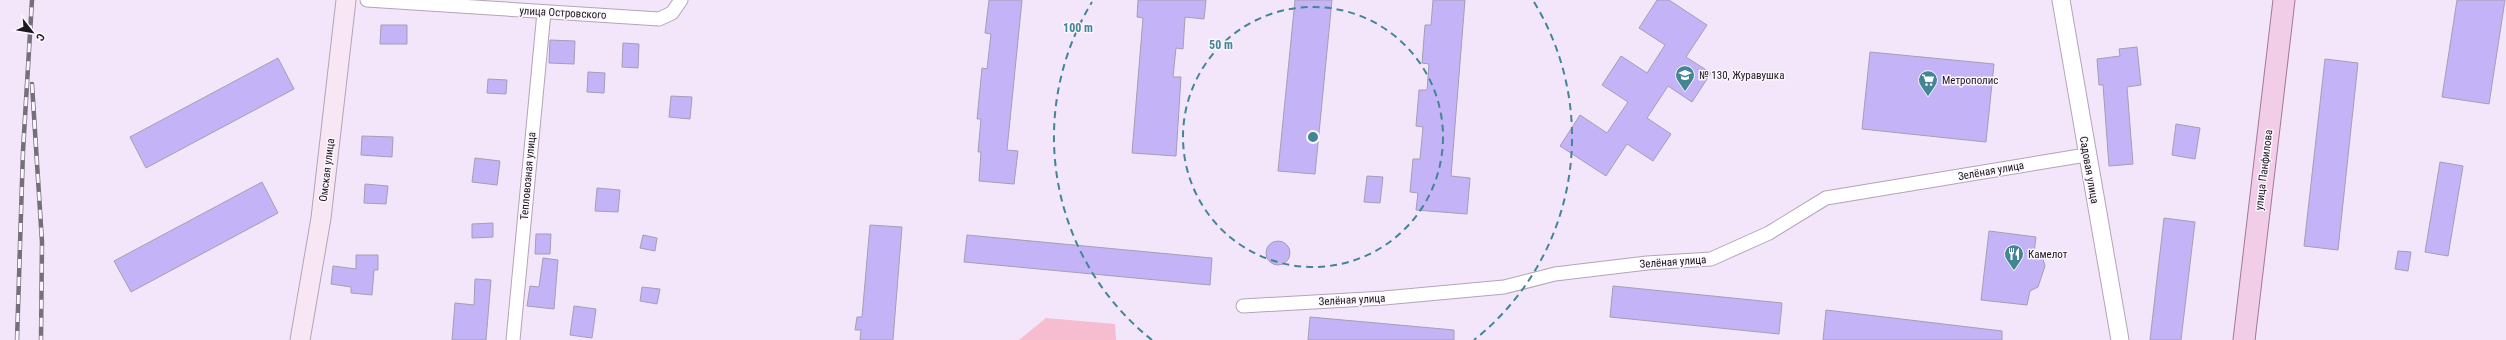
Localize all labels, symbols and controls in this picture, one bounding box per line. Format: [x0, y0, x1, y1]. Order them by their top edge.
street label: улица Островского [519, 4, 607, 22]
north arrow [12, 12, 52, 52]
text: 100 m [1063, 21, 1093, 35]
text: С [33, 31, 47, 43]
text: 50 m [1209, 38, 1233, 52]
school or university icon: № 130, Журавушка [1674, 64, 1696, 92]
place label: № 130, Журавушка [1699, 69, 1784, 82]
supermarket icon: Метрополис [1917, 69, 1939, 97]
place label: Метрополис [1942, 74, 1998, 87]
street label: улица Панфилова [2253, 129, 2275, 211]
centre of rings [1306, 130, 1320, 144]
street label: Тепловозная улица [518, 131, 538, 221]
street label: Садовая улица [2077, 135, 2101, 205]
street label: Омская улица [317, 138, 337, 202]
street label: Зелёная улица [1957, 159, 2025, 183]
restaurant icon: Камелот [2003, 243, 2025, 271]
place label: Камелот [2028, 248, 2068, 261]
street label: Зелёная улица [1639, 253, 1707, 271]
street label: Зелёная улица [1318, 292, 1386, 308]

